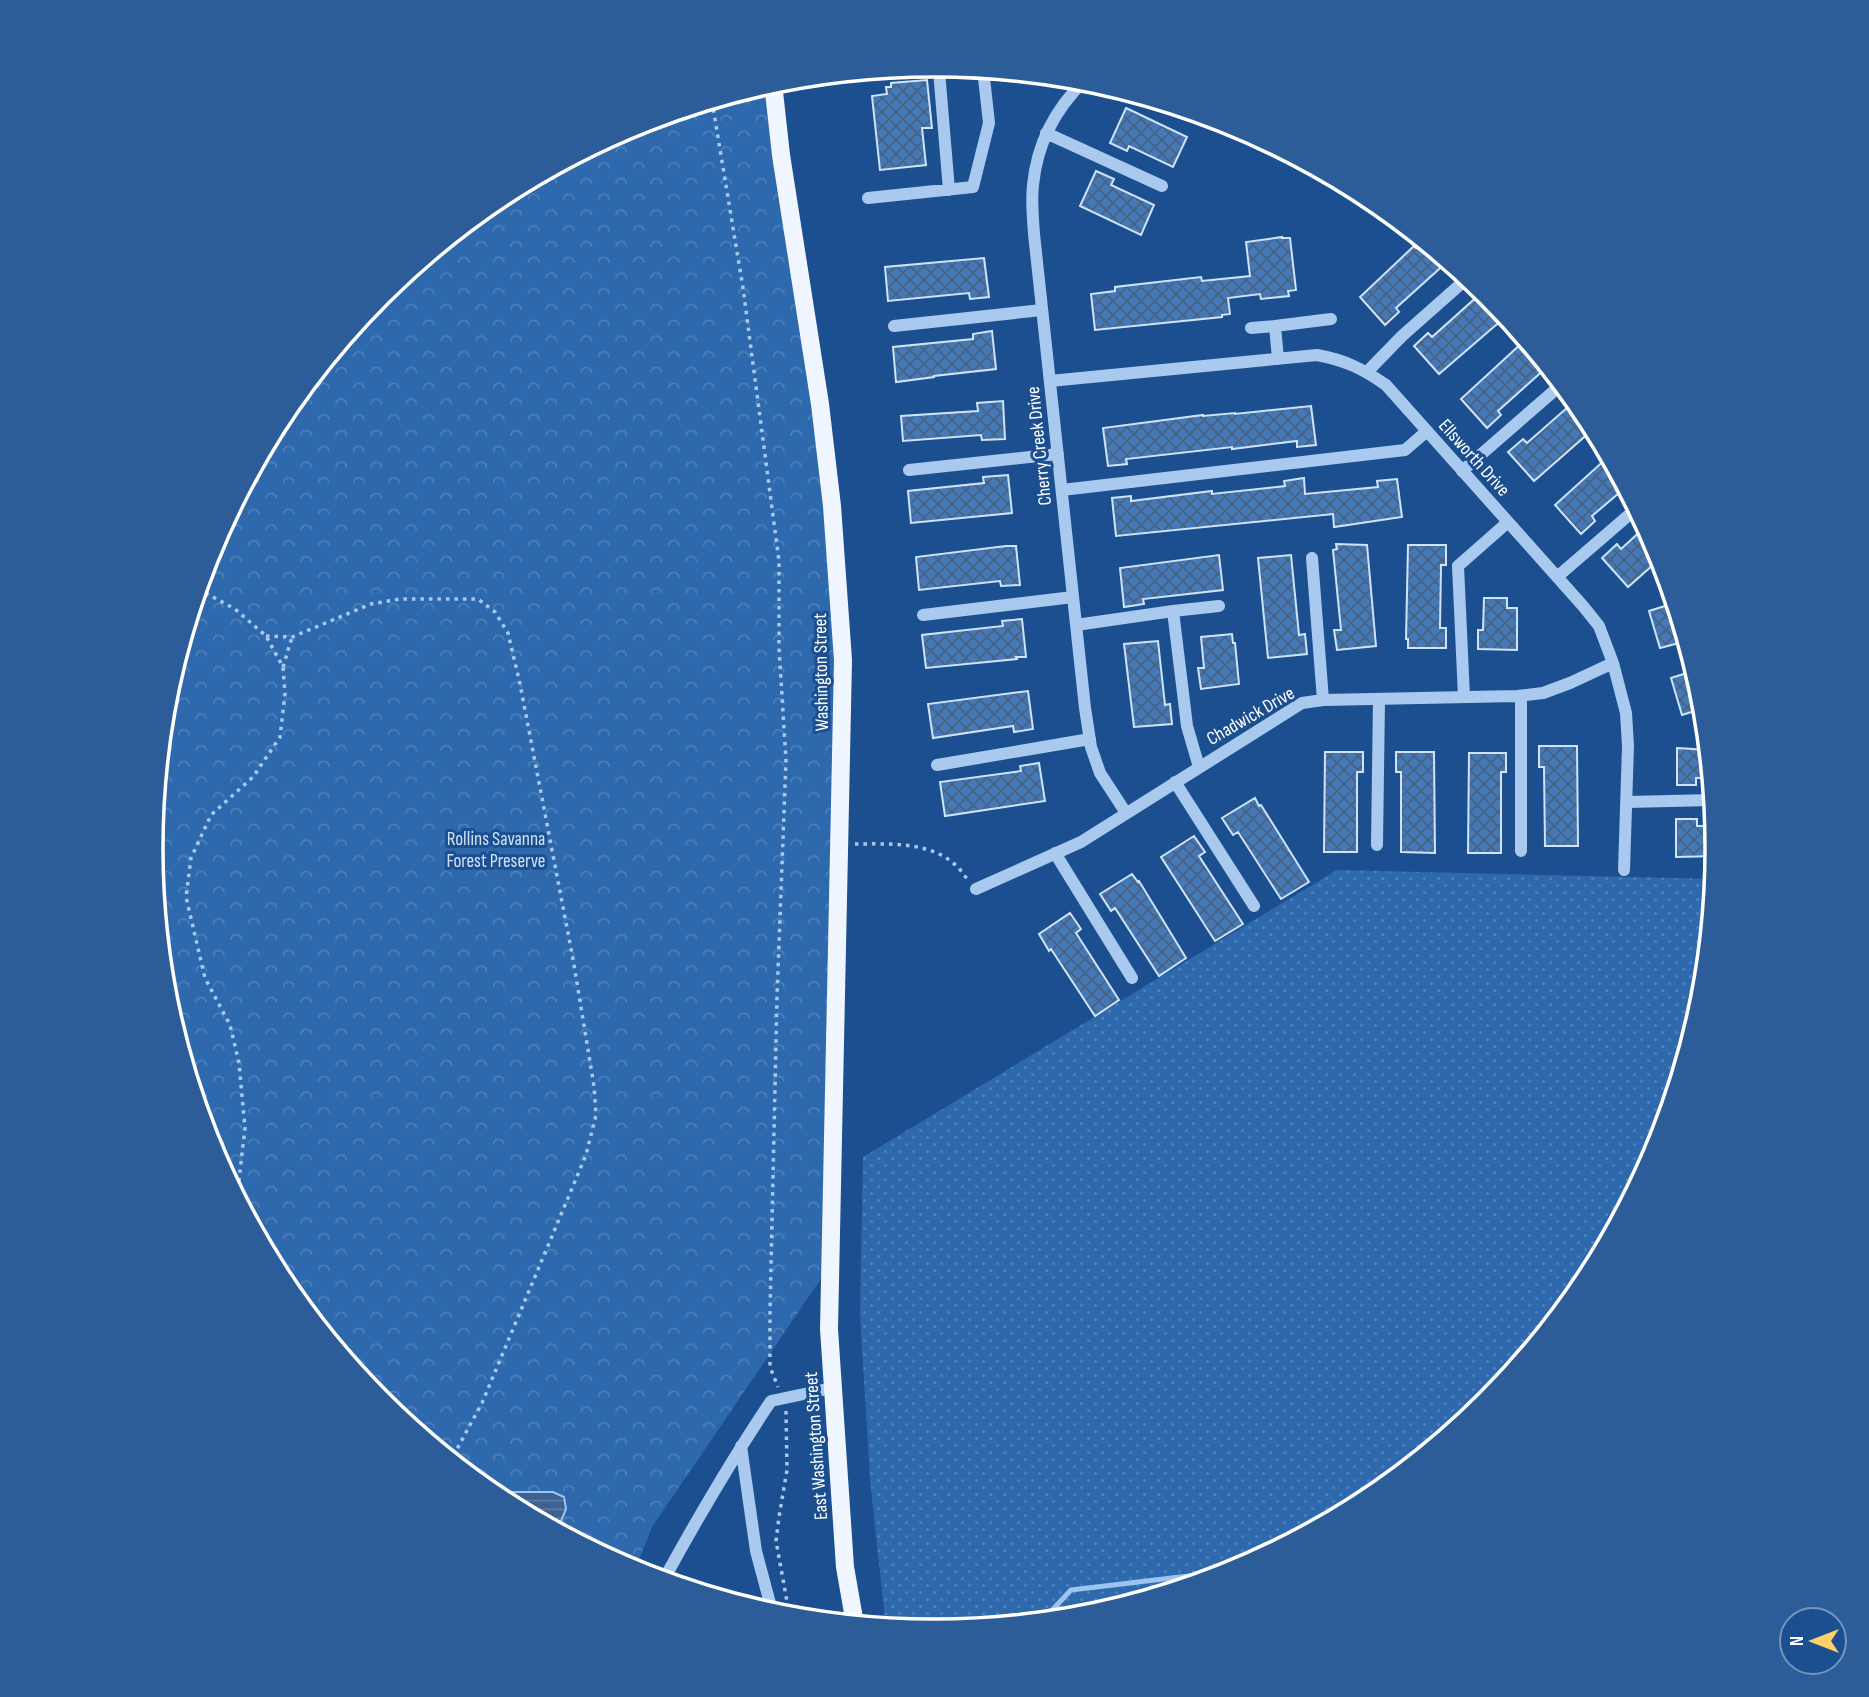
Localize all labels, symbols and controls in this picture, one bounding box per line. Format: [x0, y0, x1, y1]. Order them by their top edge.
street label: Cherry Creek Drive [1022, 385, 1057, 506]
street label: Ellsworth Drive [1433, 415, 1515, 501]
street label: Washington Street [809, 613, 834, 731]
street label: Chadwick Drive [1203, 682, 1299, 751]
park label: Rollins Savanna Forest Preserve [447, 828, 545, 873]
street label: East Washington Street [800, 1371, 833, 1521]
north arrow [1778, 1606, 1848, 1676]
text: N [1786, 1636, 1809, 1646]

